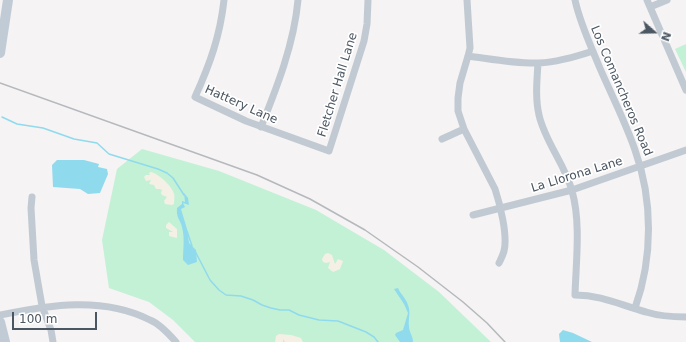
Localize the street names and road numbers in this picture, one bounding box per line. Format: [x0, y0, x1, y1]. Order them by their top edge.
street label: Los Comancheros Road [587, 24, 655, 158]
street label: Fletcher Hall Lane [315, 31, 361, 139]
street label: Hattery Lane [202, 83, 280, 127]
street label: La Llorona Lane [529, 154, 625, 196]

